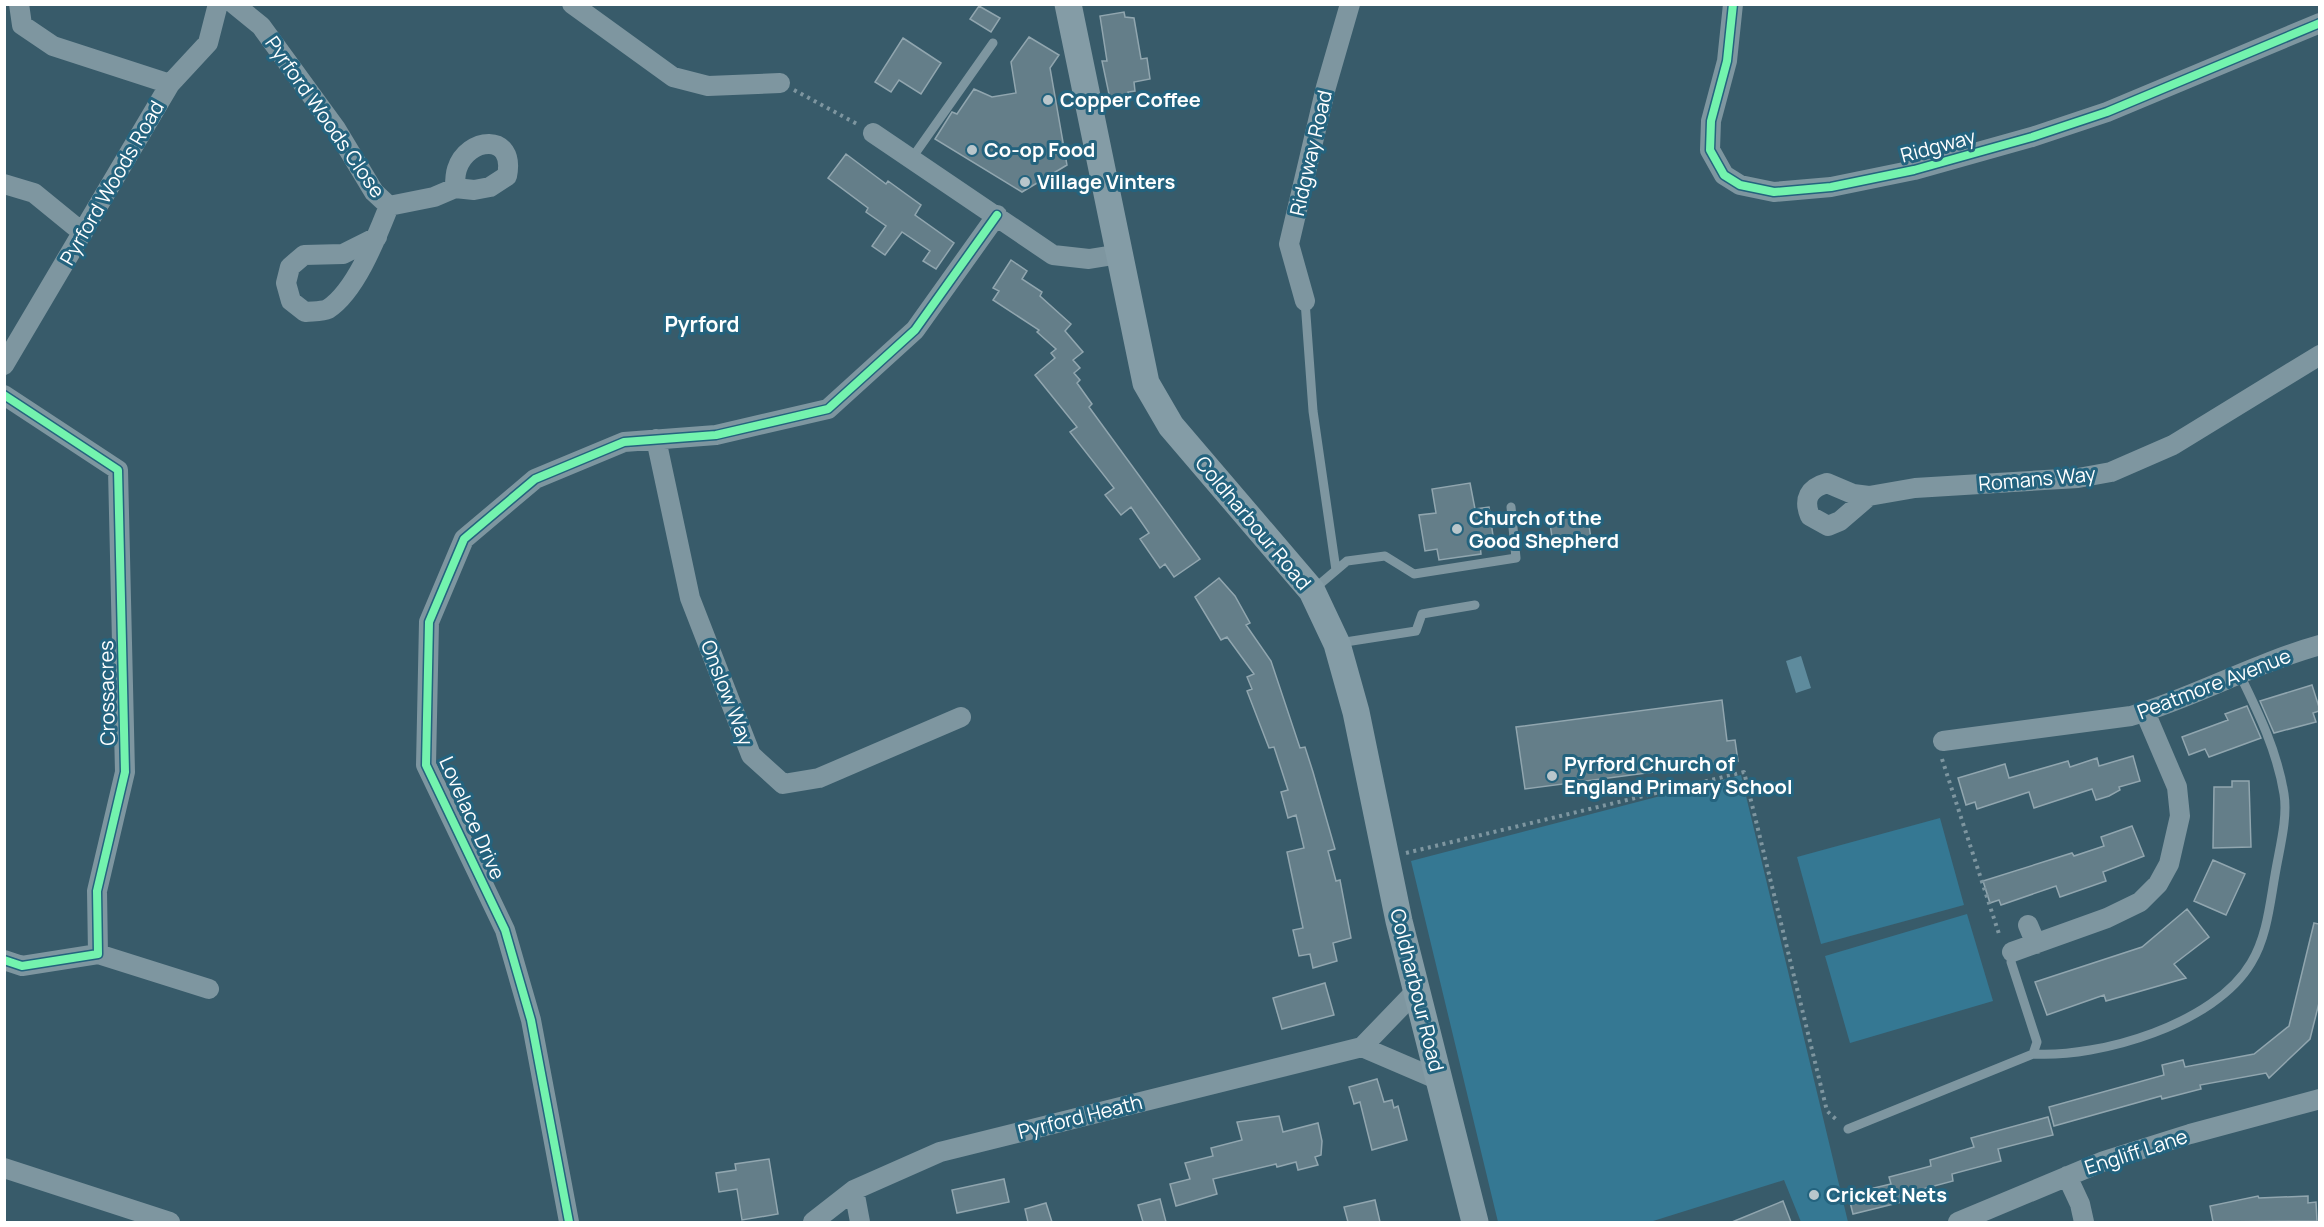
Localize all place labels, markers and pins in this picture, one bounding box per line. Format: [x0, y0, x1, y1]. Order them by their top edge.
place label: Copper Coffee [1060, 86, 1201, 113]
marker: Copper Coffee [1041, 93, 1055, 107]
place label: Co-op Food [984, 136, 1095, 163]
marker: Co-op Food [965, 143, 979, 157]
place label: Village Vinters [1037, 168, 1175, 195]
marker: Village Vinters [1018, 175, 1032, 189]
place label: Church of the Good Shepherd [1469, 504, 1619, 554]
marker: Church of the Good Shepherd [1450, 522, 1464, 536]
place label: Pyrford Church of England Primary School [1564, 750, 1793, 800]
marker: Pyrford Church of England Primary School [1545, 769, 1559, 783]
place label: Cricket Nets [1826, 1181, 1947, 1208]
marker: Cricket Nets [1807, 1188, 1821, 1202]

